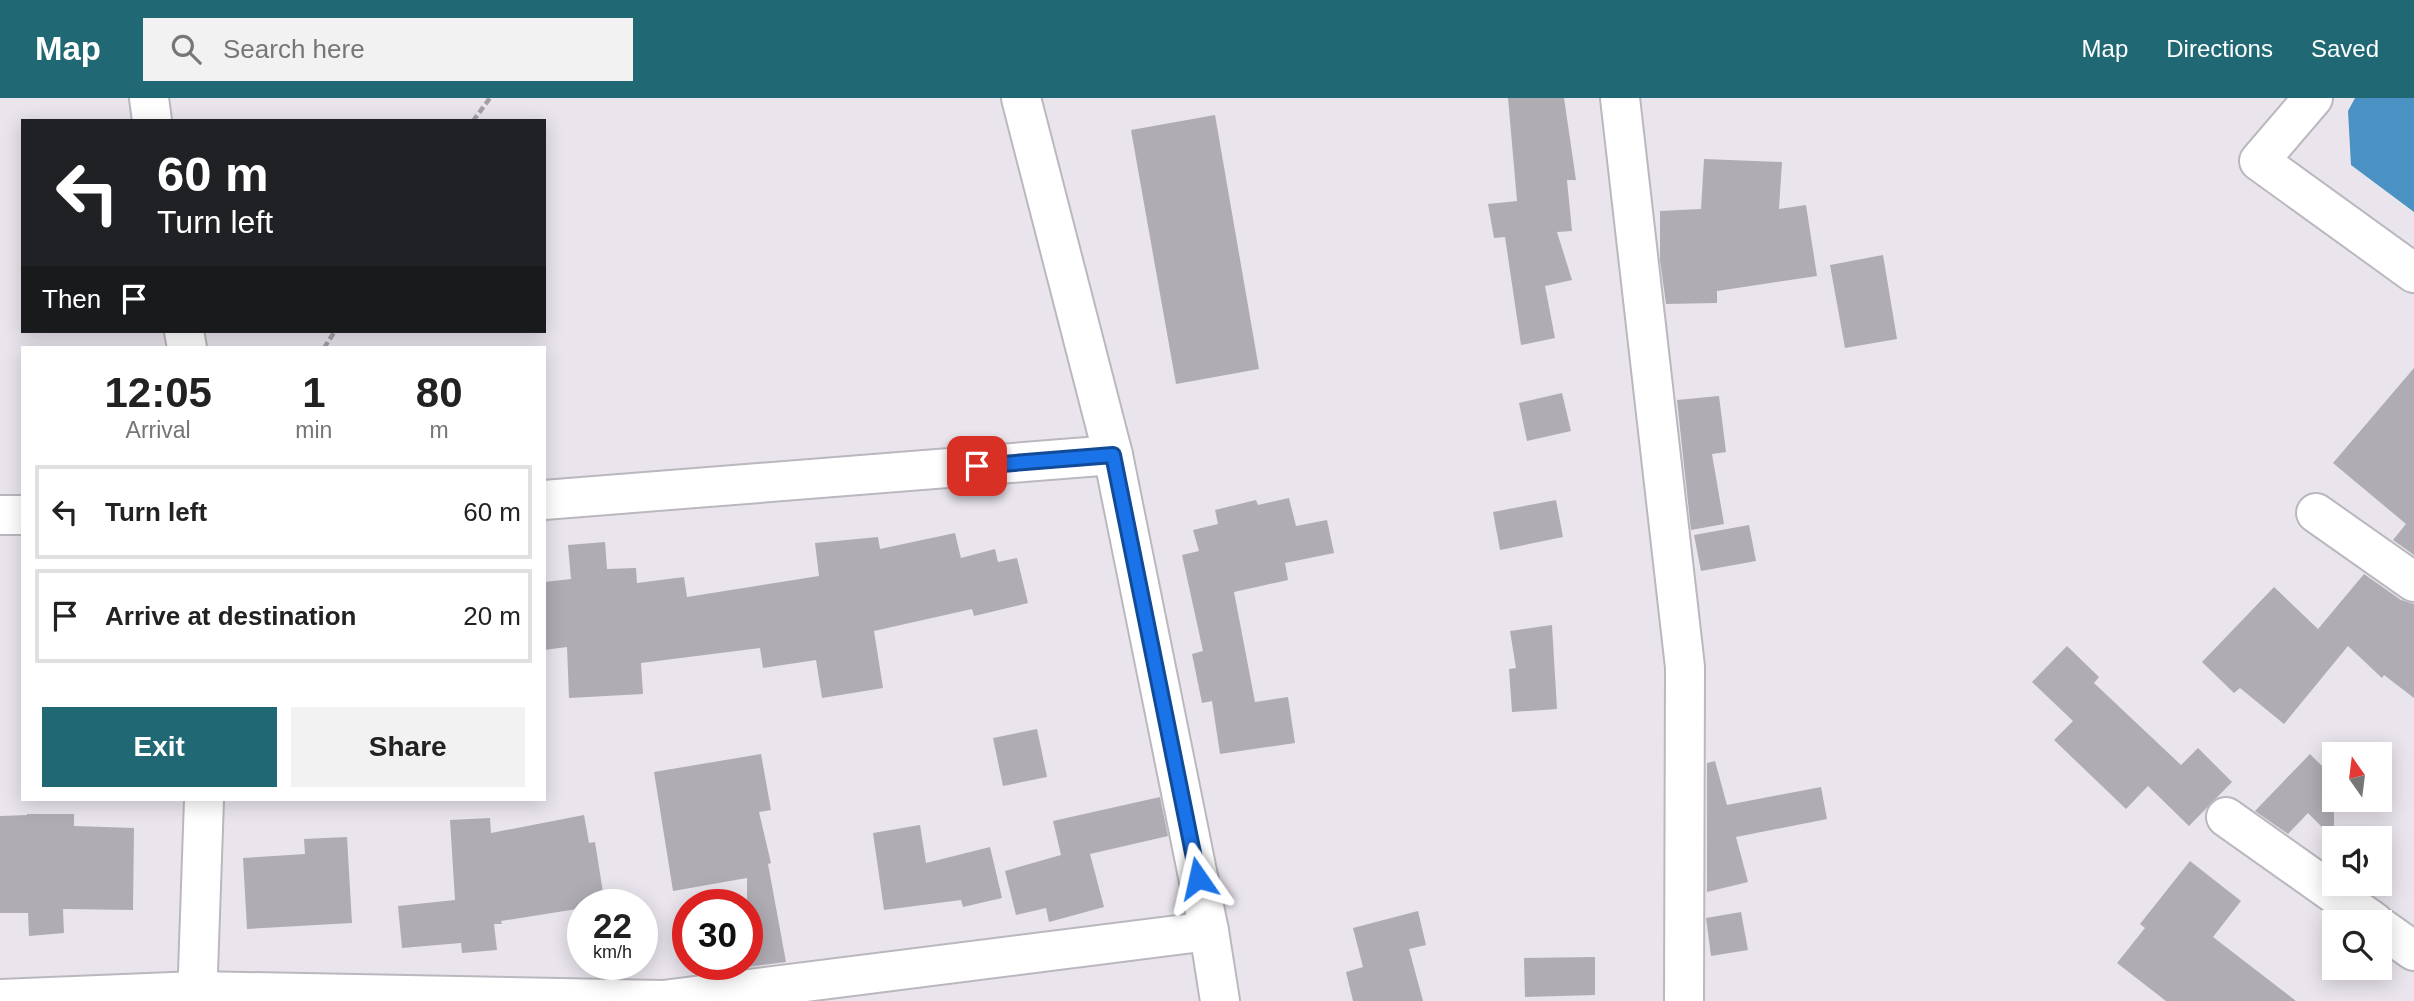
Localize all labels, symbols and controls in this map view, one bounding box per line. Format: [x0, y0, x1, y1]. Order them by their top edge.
search box [143, 18, 633, 81]
text: Map [35, 30, 101, 67]
icon: search [167, 30, 205, 68]
text: Search here [223, 34, 365, 64]
text: Map [2082, 35, 2128, 62]
text: Directions [2166, 35, 2273, 62]
text: Saved [2311, 35, 2379, 62]
icon: left [42, 147, 133, 238]
text: 60 m [157, 147, 269, 201]
text: Turn left [157, 204, 273, 240]
icon: arrive [115, 280, 153, 318]
text: Then [42, 284, 101, 314]
text: 12:05 [104, 369, 212, 416]
text: 1 [302, 369, 326, 416]
text: 80 [416, 369, 463, 416]
text: Arrival [126, 417, 191, 443]
text: min [295, 417, 332, 443]
text: m [430, 417, 449, 443]
pin [947, 436, 1007, 496]
icon: arrive [958, 447, 996, 485]
icon: left [46, 493, 84, 531]
text: Turn left [105, 497, 207, 527]
text: 60 m [463, 497, 521, 527]
icon: arrive [46, 597, 84, 635]
text: Arrive at destination [105, 601, 356, 631]
text: 20 m [463, 601, 521, 631]
button: Exit [42, 707, 277, 787]
button: Share [291, 707, 525, 787]
north arrow [2322, 742, 2392, 812]
map controls [2322, 742, 2392, 980]
button: sound [2322, 826, 2392, 896]
position arrow [1161, 841, 1235, 915]
speed limit sign: 30 [672, 889, 763, 980]
text: 22 [593, 906, 632, 945]
button: search [2322, 910, 2392, 980]
text: km/h [593, 942, 632, 962]

